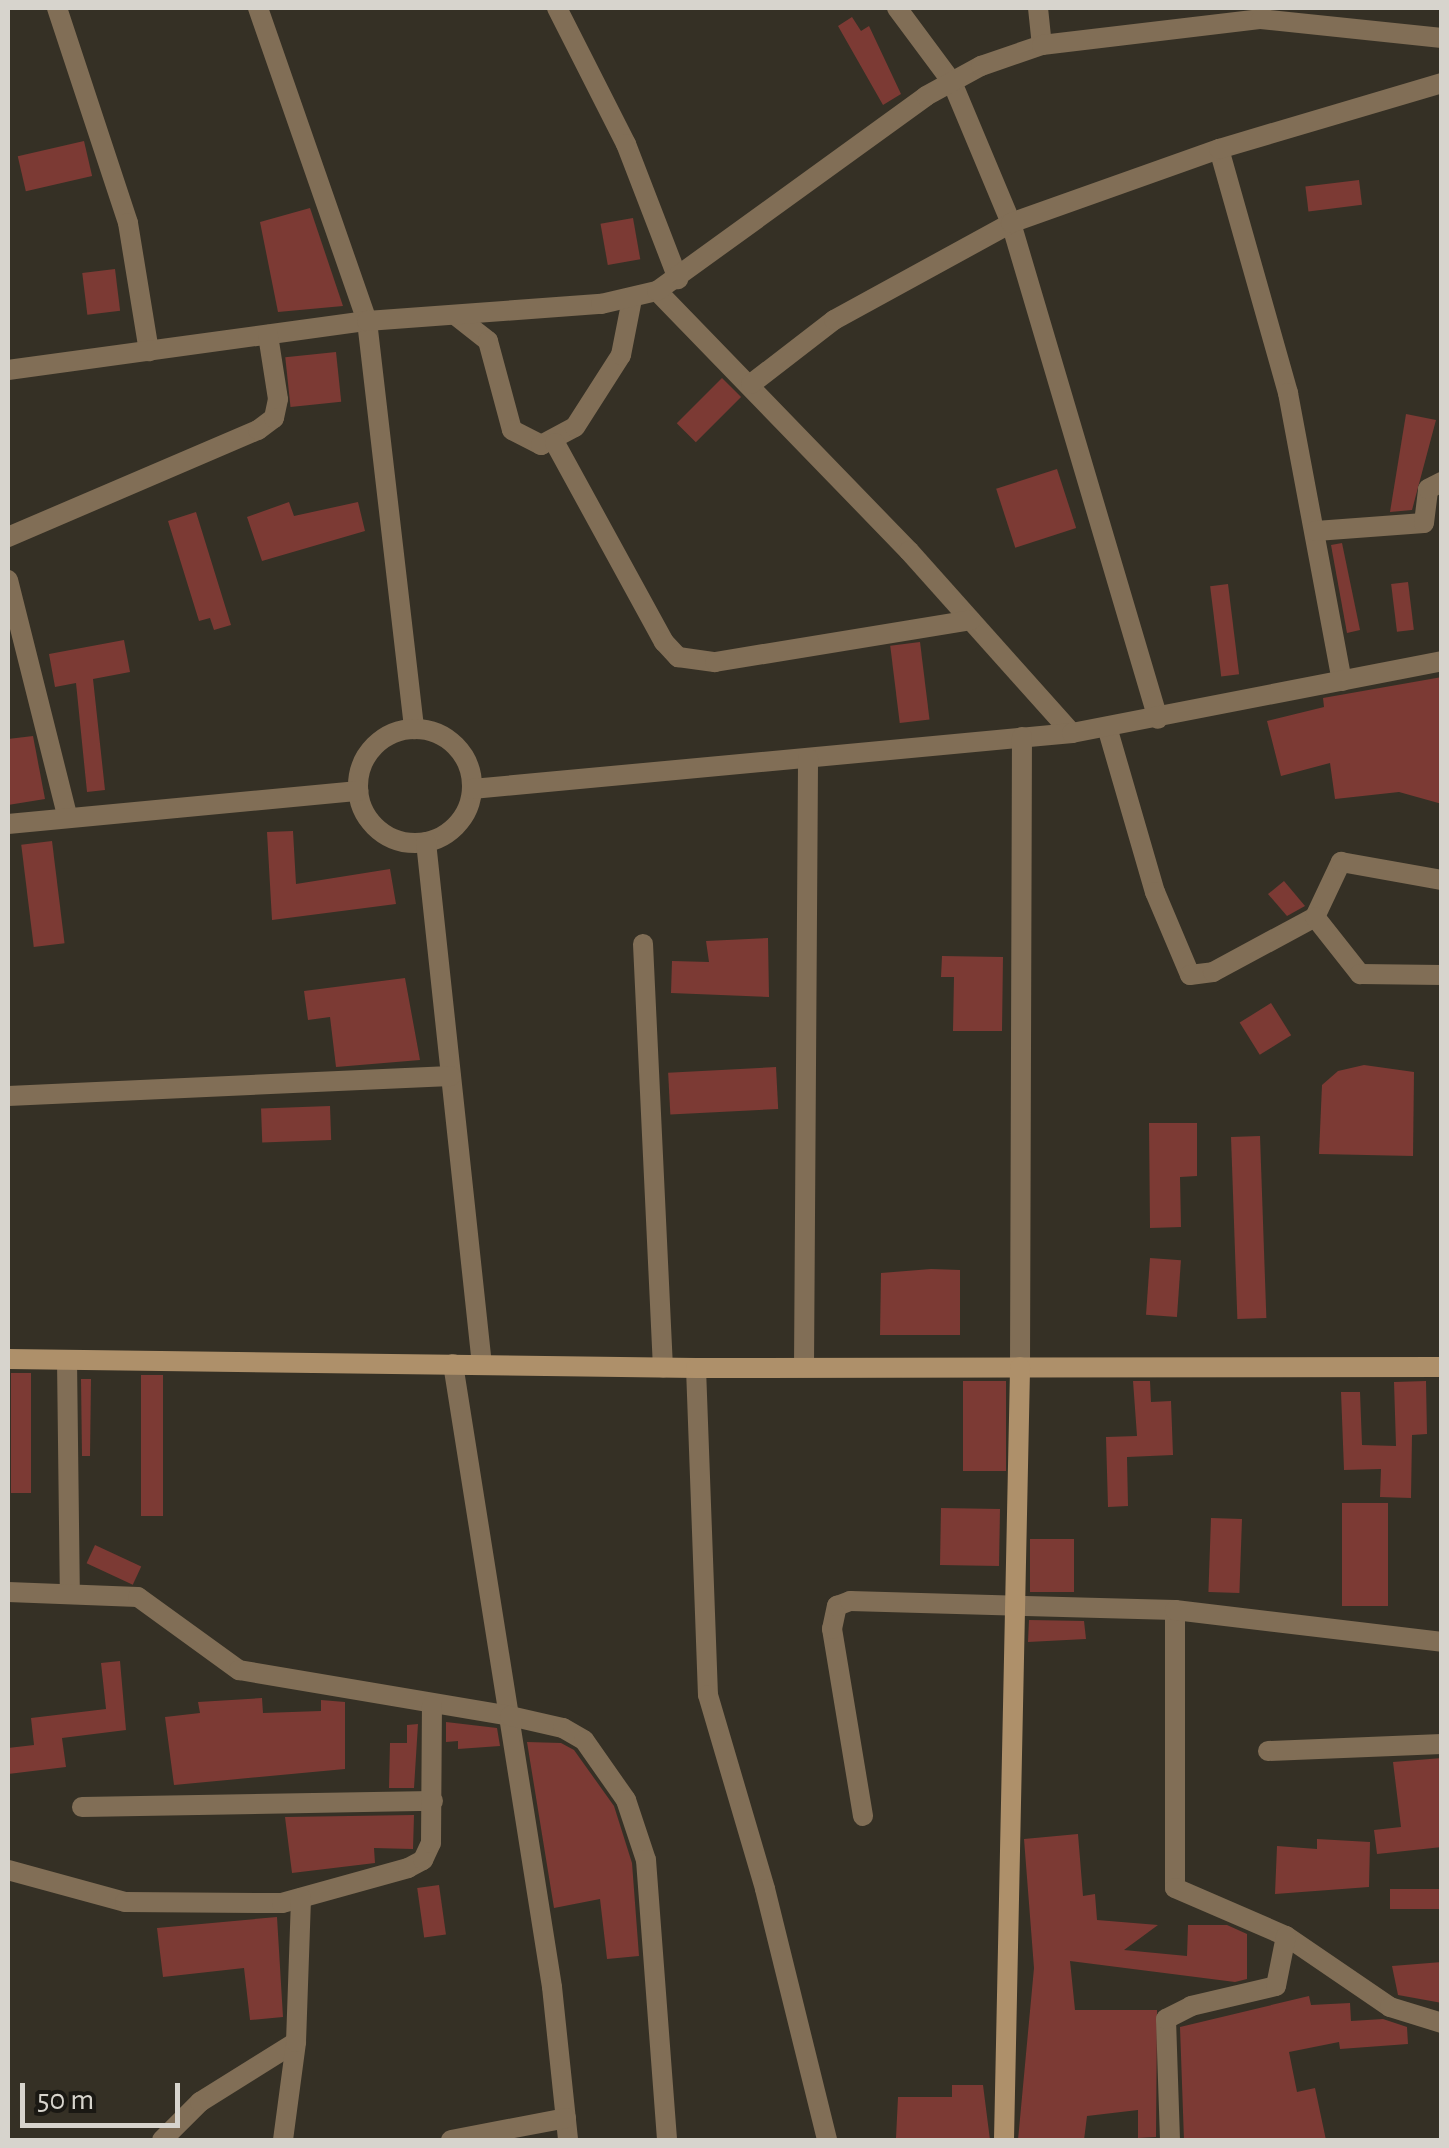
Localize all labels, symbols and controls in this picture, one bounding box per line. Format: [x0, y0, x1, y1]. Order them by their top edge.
scale bar [25, 2063, 185, 2125]
text: 50 m [37, 2085, 94, 2115]

